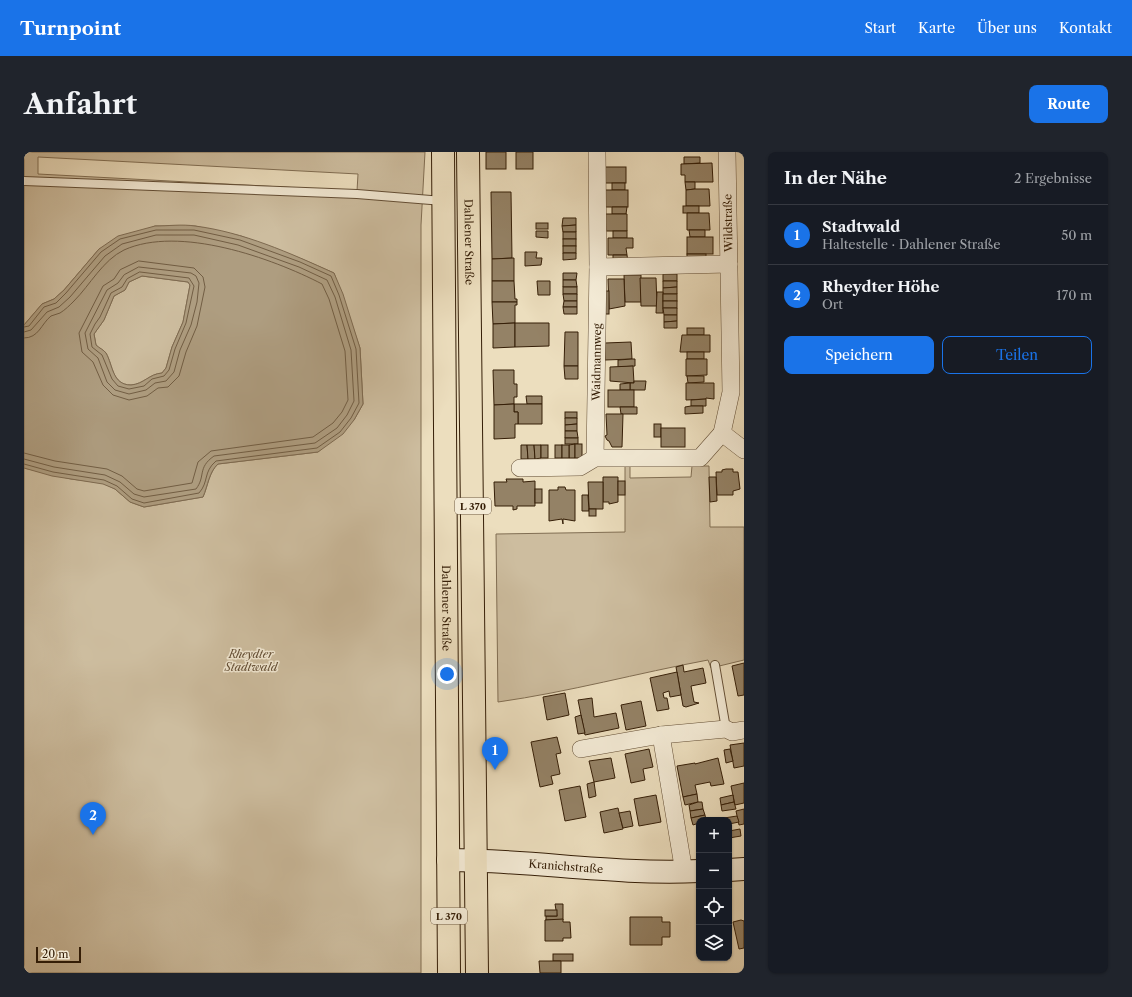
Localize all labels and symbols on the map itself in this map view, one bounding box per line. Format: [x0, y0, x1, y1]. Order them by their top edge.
street label: Wildstraße [720, 194, 736, 253]
street label: Dahlener Straße [462, 199, 476, 285]
street label: Waidmannweg [589, 323, 604, 402]
road number: L 370 [455, 498, 491, 514]
street label: Dahlener Straße [439, 565, 454, 651]
park label: Rheydter Stadtwald [224, 647, 279, 674]
your location [437, 664, 457, 684]
pin: 1 [482, 737, 508, 770]
pin: 2 [80, 802, 106, 835]
street label: Kranichstraße [528, 857, 604, 876]
road number: L 370 [431, 908, 467, 924]
scale bar [36, 945, 81, 964]

